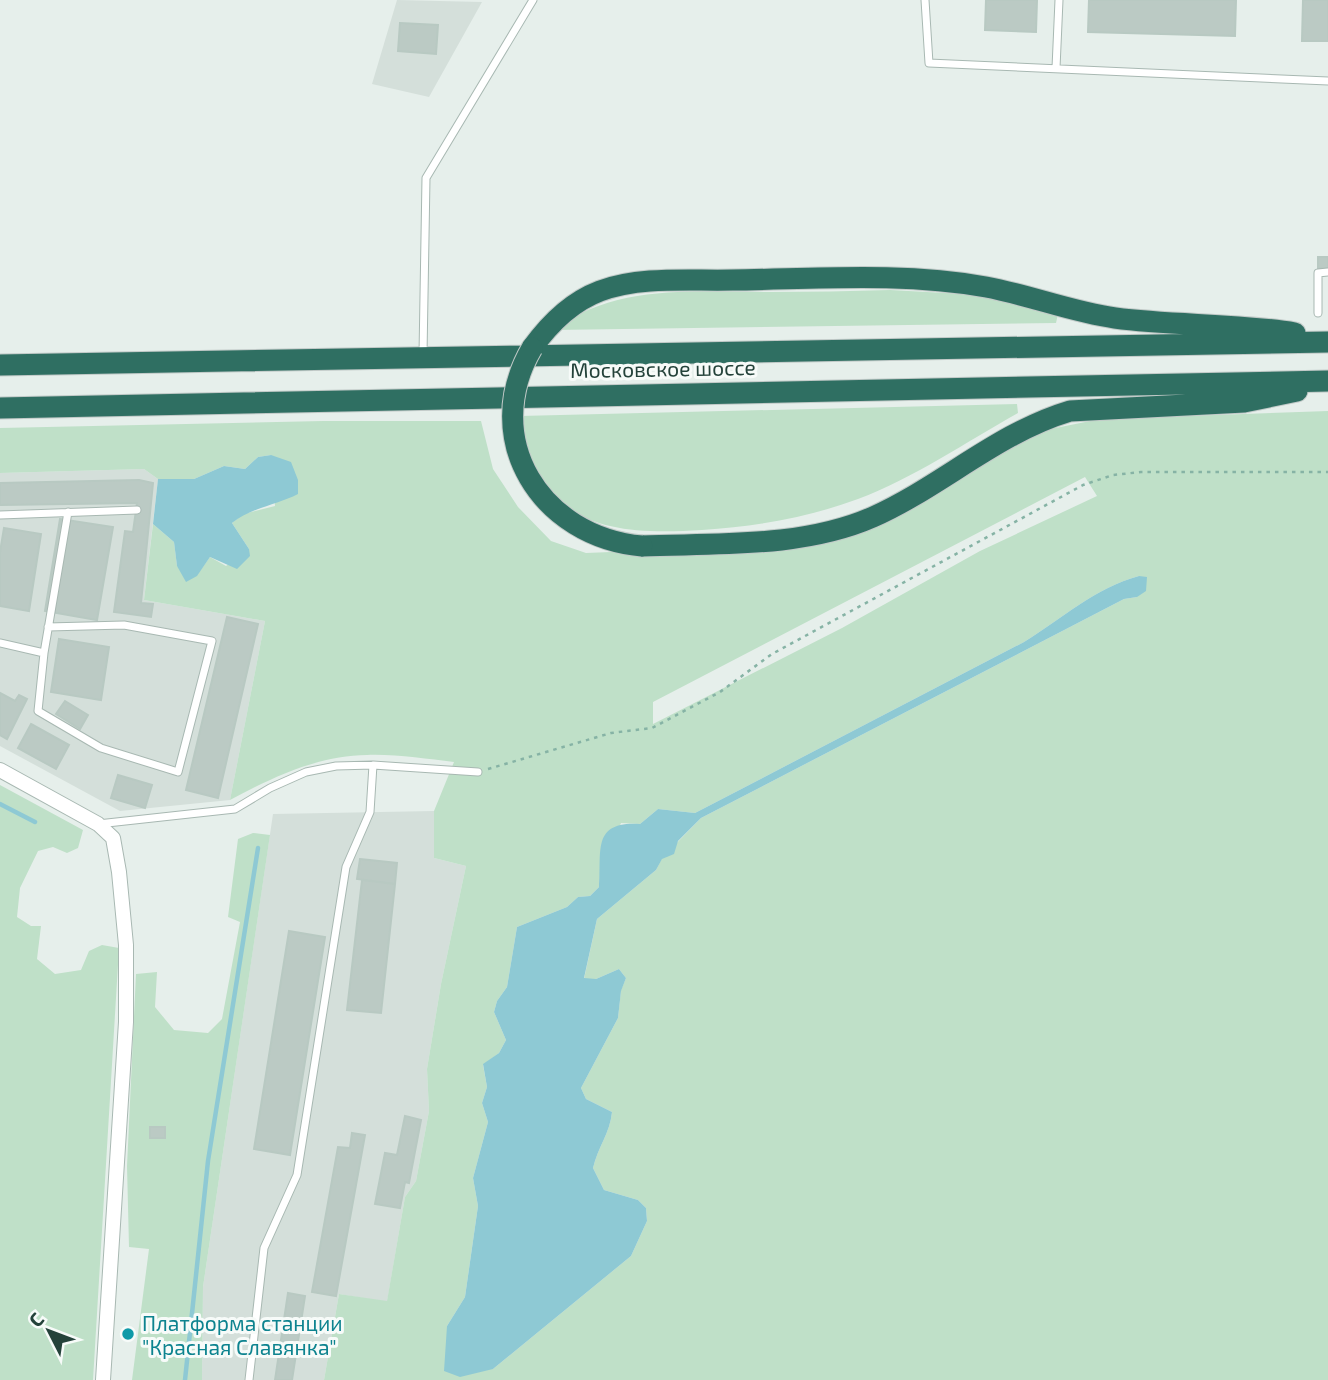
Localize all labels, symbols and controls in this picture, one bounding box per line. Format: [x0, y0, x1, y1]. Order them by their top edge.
street label: Московское шоссе [570, 354, 756, 382]
north arrow [14, 1296, 84, 1366]
text: С [24, 1307, 48, 1331]
place label: Платформа станции "Красная Славянка" [142, 1310, 343, 1359]
marker: Платформа станции "Красная Славянка" [120, 1326, 136, 1342]

